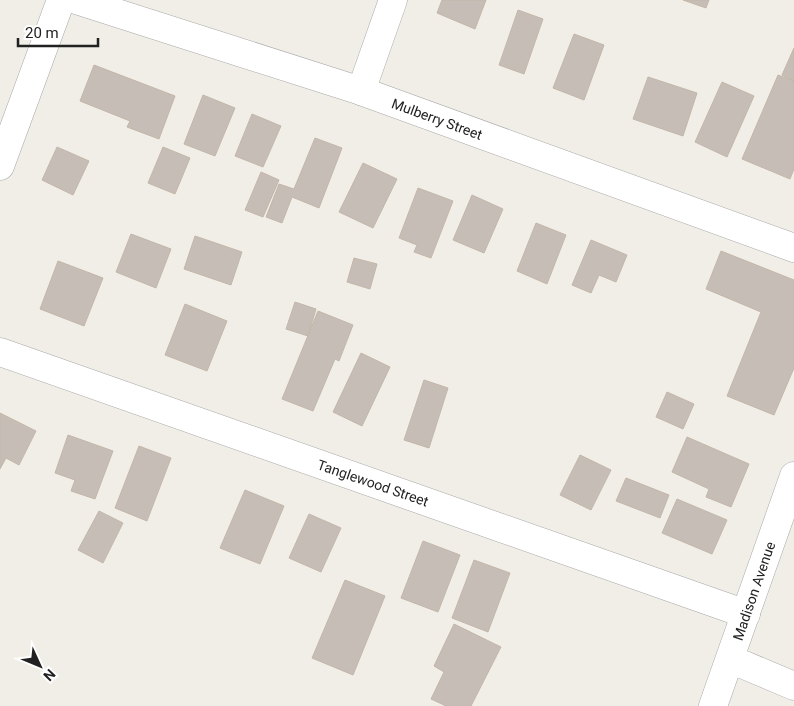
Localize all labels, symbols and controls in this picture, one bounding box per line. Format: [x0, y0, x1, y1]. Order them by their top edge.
scale bar [18, 15, 98, 47]
text: 20 m [25, 24, 59, 42]
street label: Mulberry Street [389, 95, 485, 143]
street label: Tanglewood Street [315, 456, 431, 510]
street label: Madison Avenue [730, 540, 778, 642]
north arrow [15, 641, 65, 691]
text: N [40, 666, 59, 684]

